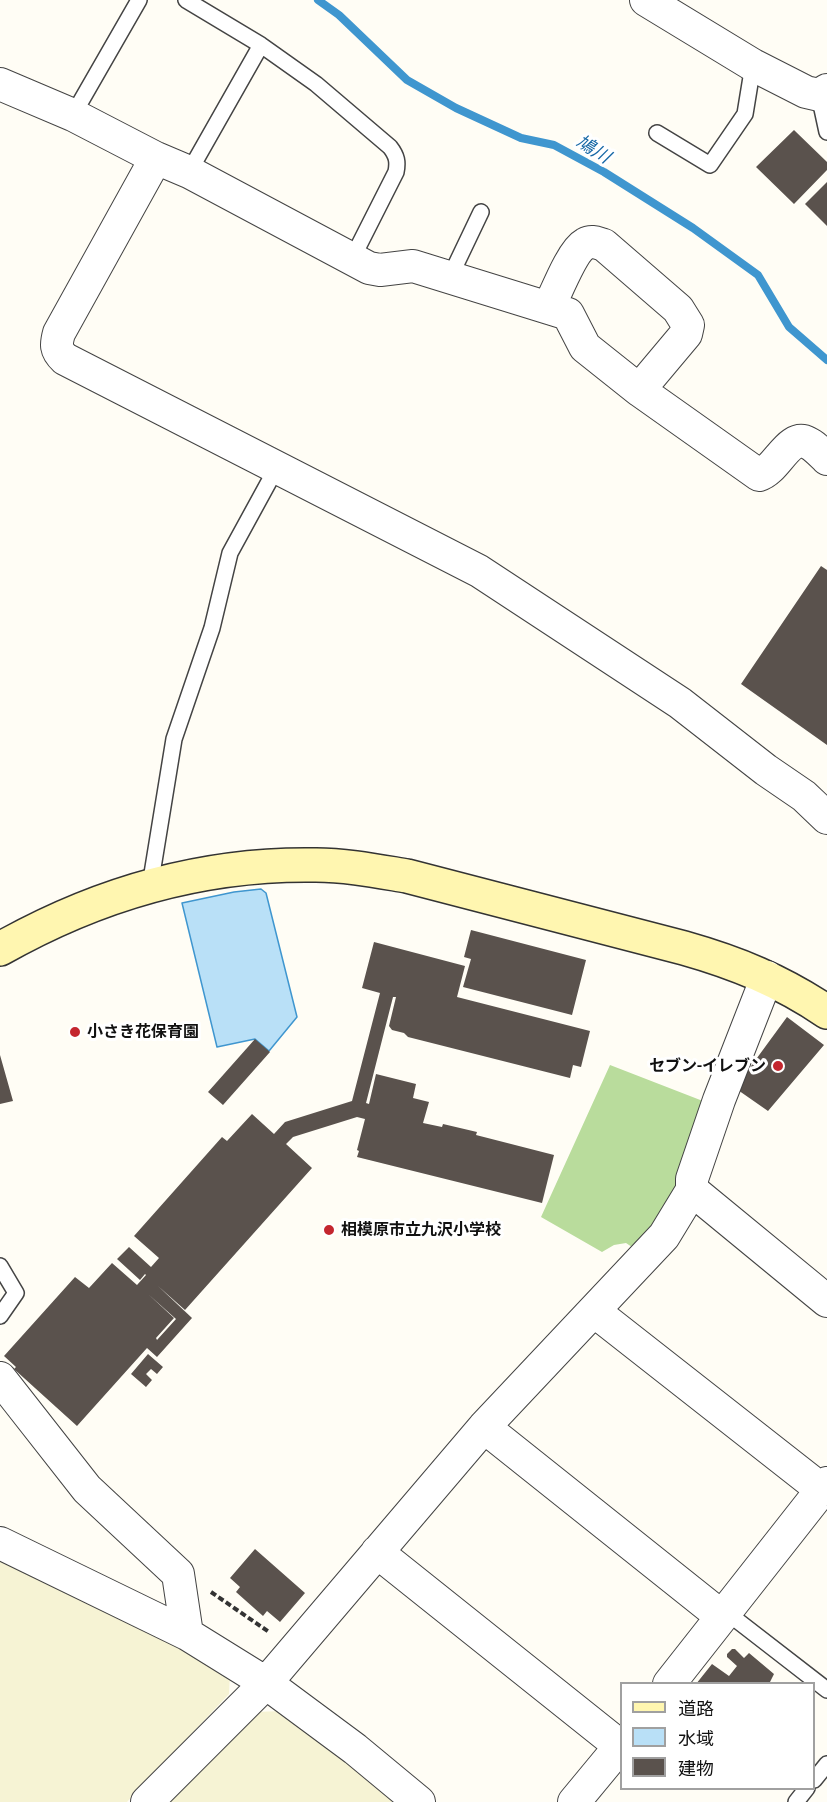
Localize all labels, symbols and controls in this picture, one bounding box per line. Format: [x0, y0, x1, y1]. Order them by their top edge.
water label: 鳩川 [572, 131, 614, 169]
place label: 小さき花保育園 [87, 1022, 199, 1042]
marker: 小さき花保育園 [68, 1025, 82, 1039]
place label: セブン-イレブン [649, 1056, 766, 1076]
marker: セブン-イレブン [771, 1059, 785, 1073]
place label: 相模原市立九沢小学校 [341, 1220, 501, 1240]
marker: 相模原市立九沢小学校 [322, 1223, 336, 1237]
legend [620, 1682, 815, 1790]
text: 道路 [678, 1696, 714, 1720]
text: 水域 [678, 1726, 714, 1750]
text: 建物 [678, 1756, 714, 1780]

